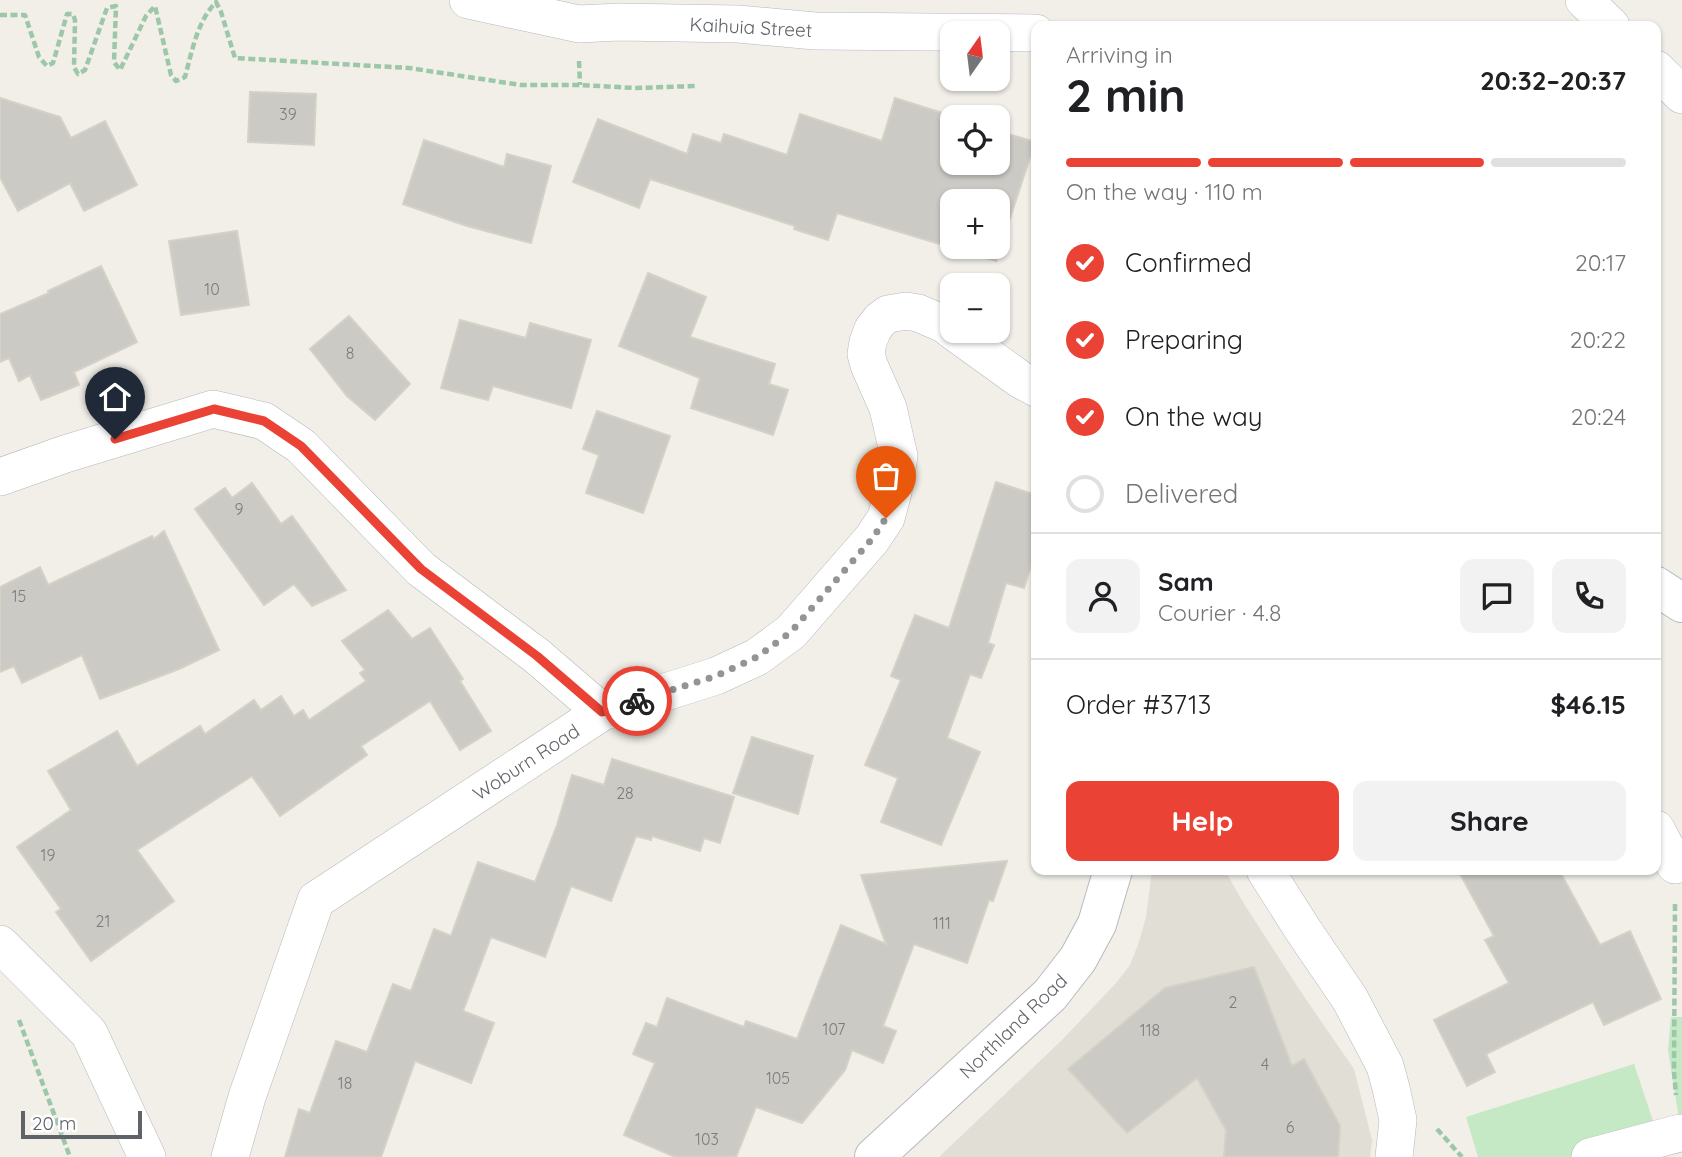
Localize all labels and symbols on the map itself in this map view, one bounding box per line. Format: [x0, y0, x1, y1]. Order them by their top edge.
street label: Kaihuia Street [689, 12, 813, 42]
north arrow [940, 21, 1010, 91]
house number: 39 [279, 104, 297, 124]
house number: 10 [204, 279, 220, 299]
house number: 8 [346, 343, 354, 363]
pin [85, 367, 145, 439]
pin [856, 446, 916, 518]
house number: 9 [235, 499, 244, 519]
house number: 15 [12, 586, 26, 606]
courier [602, 666, 672, 736]
street label: Woburn Road [468, 719, 584, 805]
house number: 28 [616, 783, 634, 803]
house number: 19 [41, 845, 55, 865]
house number: 21 [96, 911, 110, 931]
house number: 111 [933, 913, 951, 933]
street label: Northland Road [954, 969, 1072, 1083]
house number: 2 [1229, 992, 1238, 1012]
house number: 107 [823, 1019, 845, 1039]
house number: 118 [1140, 1020, 1160, 1040]
house number: 4 [1261, 1054, 1269, 1074]
house number: 105 [766, 1068, 790, 1088]
house number: 18 [338, 1073, 352, 1093]
scale bar [21, 1108, 142, 1140]
house number: 6 [1286, 1117, 1295, 1137]
house number: 103 [695, 1129, 719, 1149]

